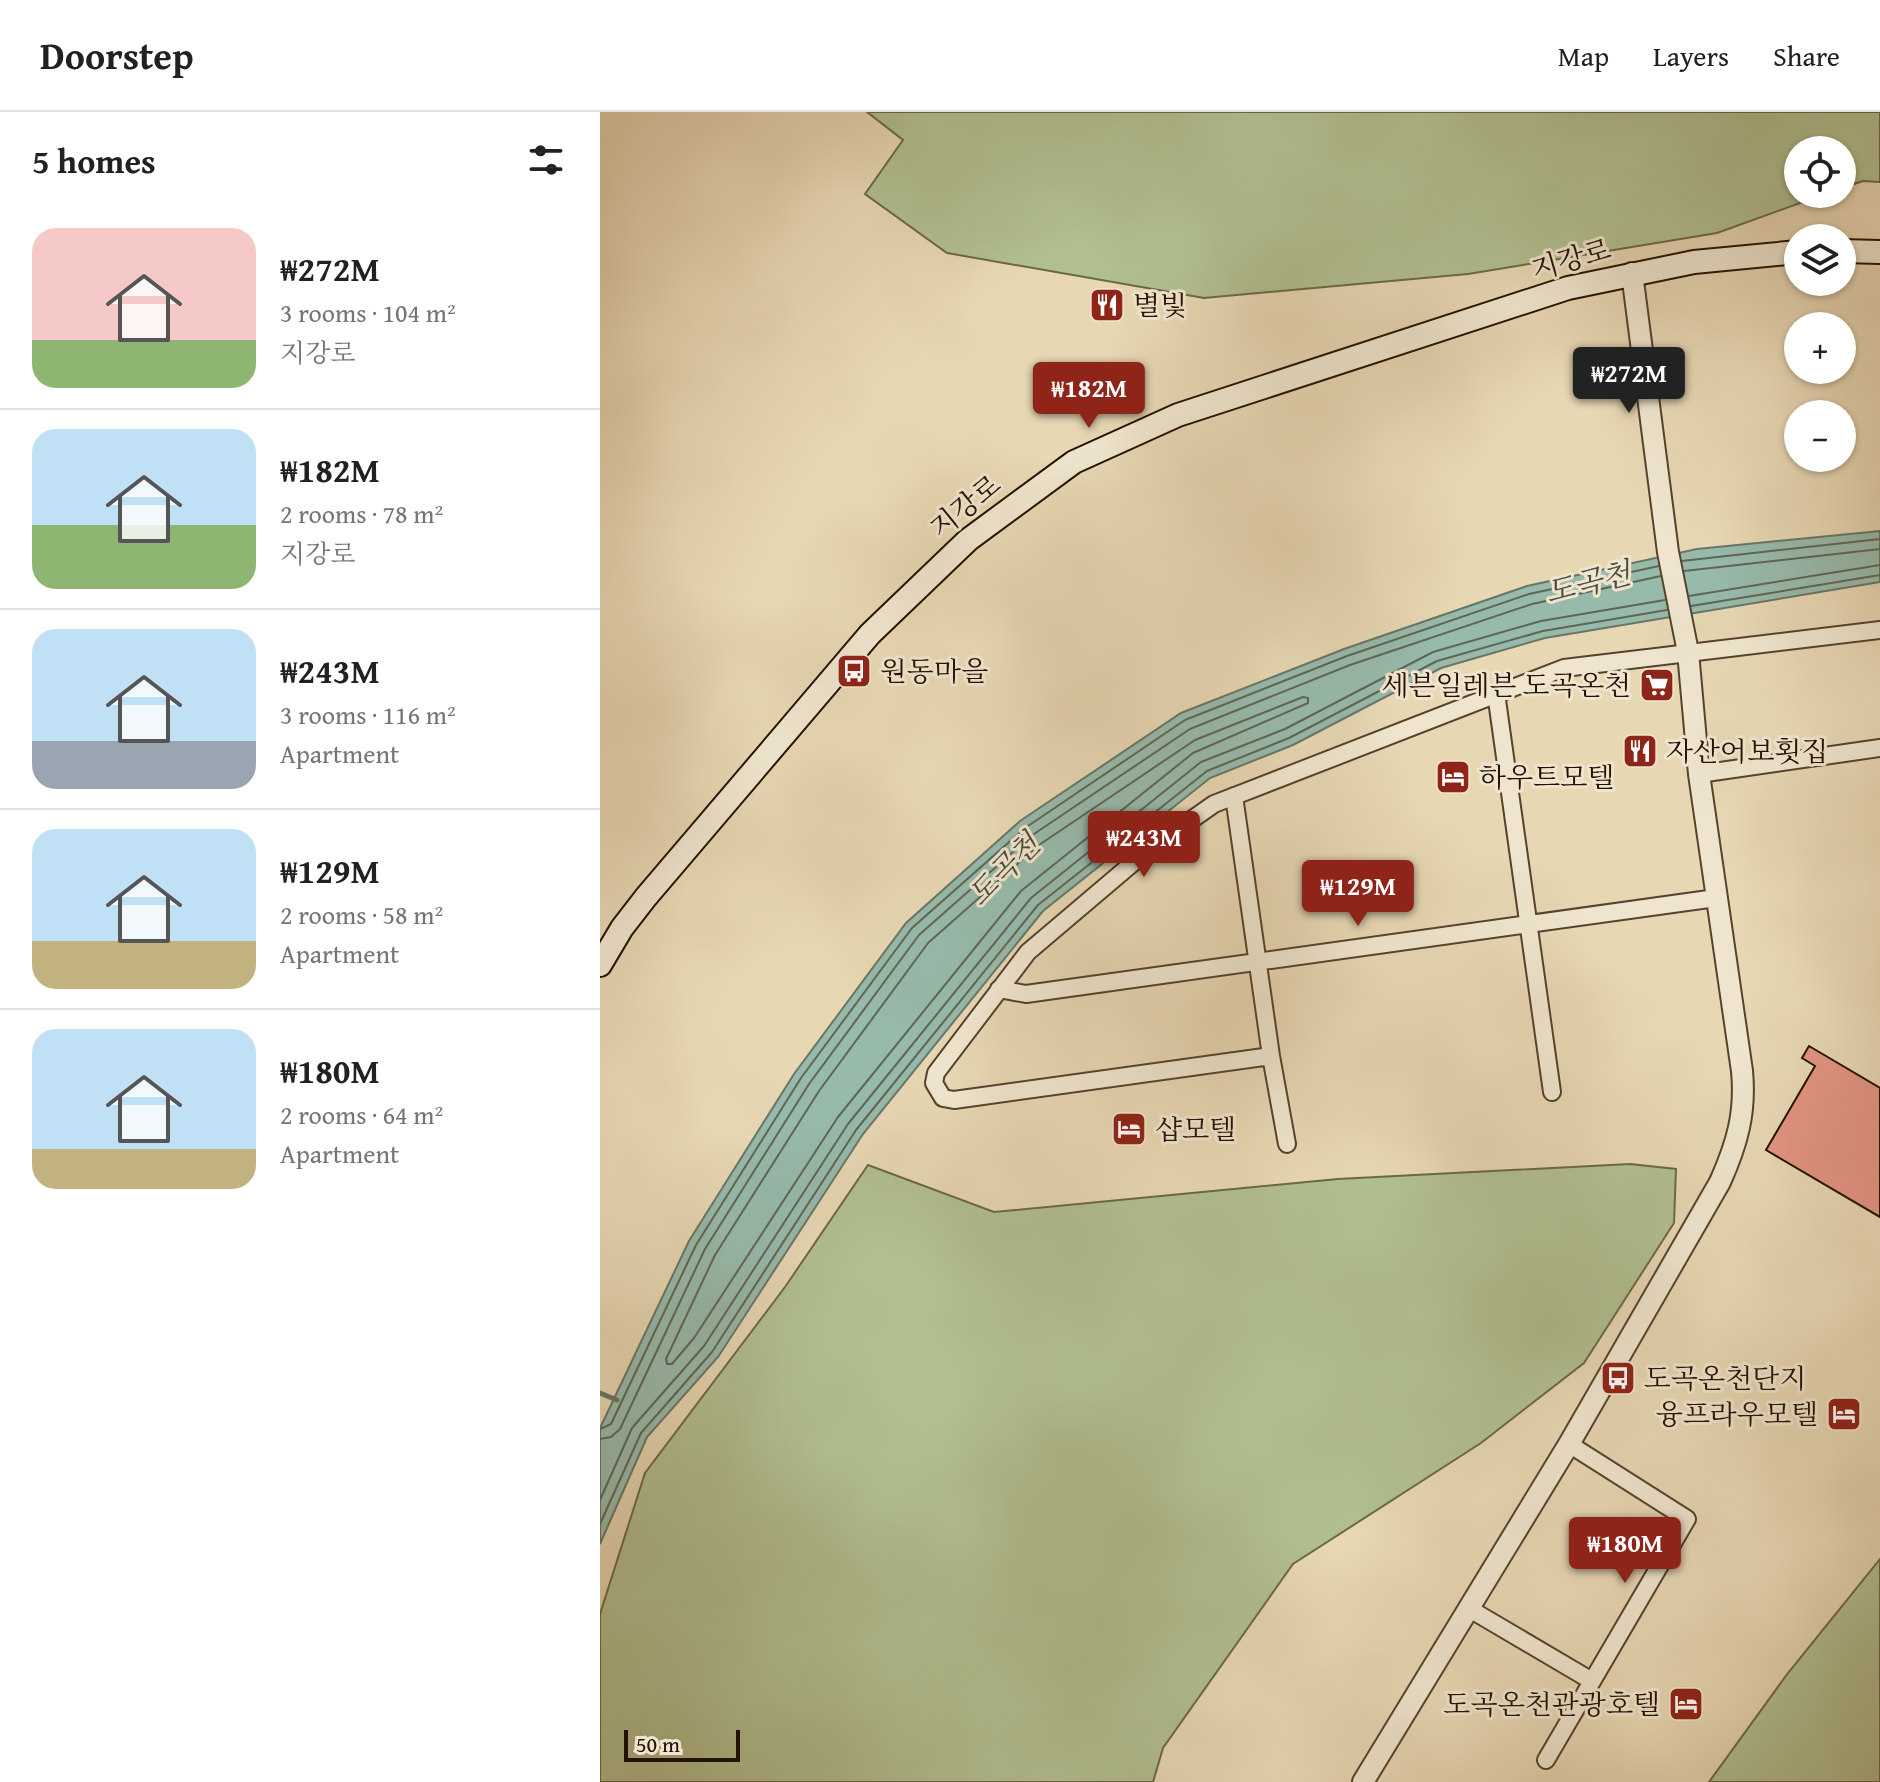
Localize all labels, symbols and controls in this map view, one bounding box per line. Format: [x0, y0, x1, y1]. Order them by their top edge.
text: Doorstep [40, 27, 194, 83]
text: Map [1558, 35, 1609, 76]
text: Layers [1653, 35, 1729, 76]
text: Share [1773, 35, 1840, 76]
text: 5 homes [32, 136, 156, 185]
map controls [1784, 136, 1856, 472]
button: locate [1784, 136, 1856, 208]
icon: filters [524, 138, 568, 182]
button: layers [1784, 224, 1856, 296]
street label: 지강로 [1526, 228, 1616, 289]
text: ₩272M [280, 244, 380, 293]
icon: home [96, 260, 192, 356]
place label: 별빛 [1133, 284, 1187, 325]
restaurant icon: 별빛 [1088, 286, 1126, 324]
text: 3 rooms · 104 m² [280, 293, 456, 332]
button: + [1784, 312, 1856, 384]
text: 지강로 [280, 333, 355, 372]
pin: ₩272M [1573, 347, 1685, 415]
text: ₩272M [1591, 353, 1667, 392]
pin: ₩182M [1033, 362, 1145, 430]
text: ₩182M [1051, 368, 1127, 407]
button: − [1784, 400, 1856, 472]
text: ₩182M [280, 445, 380, 494]
icon: home [96, 461, 192, 557]
street label: 지강로 [920, 464, 1009, 547]
text: 2 rooms · 78 m² [280, 494, 443, 533]
text: 지강로 [280, 534, 355, 573]
water label: 도곡천 [1540, 550, 1637, 614]
text: ₩243M [280, 646, 380, 695]
place label: 원동마을 [880, 650, 988, 691]
bus stop icon: 원동마을 [835, 652, 873, 690]
icon: home [96, 661, 192, 757]
place label: 세븐일레븐 도곡온천 [1381, 664, 1631, 705]
supermarket icon: 세븐일레븐 도곡온천 [1638, 666, 1676, 704]
text: 3 rooms · 116 m² [280, 695, 456, 734]
place label: 자산어보횟집 [1666, 730, 1828, 771]
restaurant icon: 자산어보횟집 [1621, 732, 1659, 770]
text: Apartment [280, 734, 399, 773]
place label: 하우트모텔 [1479, 756, 1614, 797]
hotel icon: 하우트모텔 [1434, 758, 1472, 796]
pin: ₩243M [1088, 811, 1200, 879]
text: ₩243M [1106, 817, 1182, 856]
water label: 도곡천 [957, 822, 1051, 916]
text: ₩129M [280, 846, 380, 895]
pin: ₩129M [1302, 860, 1414, 928]
icon: home [96, 861, 192, 957]
text: ₩129M [1320, 866, 1396, 905]
text: 2 rooms · 58 m² [280, 895, 443, 934]
text: Apartment [280, 934, 399, 973]
text: ₩180M [280, 1046, 380, 1095]
icon: home [96, 1061, 192, 1157]
text: 2 rooms · 64 m² [280, 1095, 443, 1134]
place label: 샵모텔 [1155, 1108, 1236, 1149]
hotel icon: 샵모텔 [1110, 1110, 1148, 1148]
text: Apartment [280, 1134, 399, 1173]
place label: 도곡온천단지 [1644, 1357, 1806, 1398]
bus stop icon: 도곡온천단지 [1599, 1359, 1637, 1397]
place label: 융프라우모텔 [1656, 1393, 1818, 1434]
hotel icon: 융프라우모텔 [1825, 1395, 1863, 1433]
pin: ₩180M [1569, 1517, 1681, 1585]
text: ₩180M [1587, 1523, 1663, 1562]
place label: 도곡온천관광호텔 [1444, 1683, 1660, 1724]
hotel icon: 도곡온천관광호텔 [1667, 1685, 1705, 1723]
scale bar [624, 1726, 740, 1762]
text: 50 m [636, 1728, 680, 1760]

